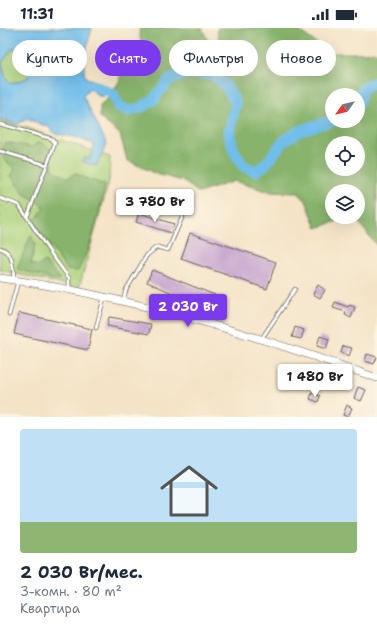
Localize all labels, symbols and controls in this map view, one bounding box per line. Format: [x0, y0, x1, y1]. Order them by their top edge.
text: 11:31 [20, 4, 54, 24]
chip: Купить [12, 40, 87, 76]
chip: Снять [95, 40, 161, 76]
chip: Фильтры [169, 40, 258, 76]
chip: Новое [266, 40, 336, 76]
north arrow [325, 88, 365, 128]
map controls [325, 88, 365, 224]
button: locate [325, 136, 365, 176]
button: layers [325, 184, 365, 224]
pin: 3 780 Br [114, 189, 196, 223]
text: 3 780 Br [125, 193, 185, 210]
pin: 2 030 Br [147, 294, 229, 328]
text: 2 030 Br [158, 298, 218, 315]
pin: 1 480 Br [274, 364, 356, 398]
text: 1 480 Br [286, 368, 344, 385]
icon: home [153, 455, 225, 527]
text: 2 030 Br/мес. [20, 561, 143, 583]
text: 3-комн. · 80 m² [20, 583, 122, 600]
text: Квартира [20, 600, 80, 617]

